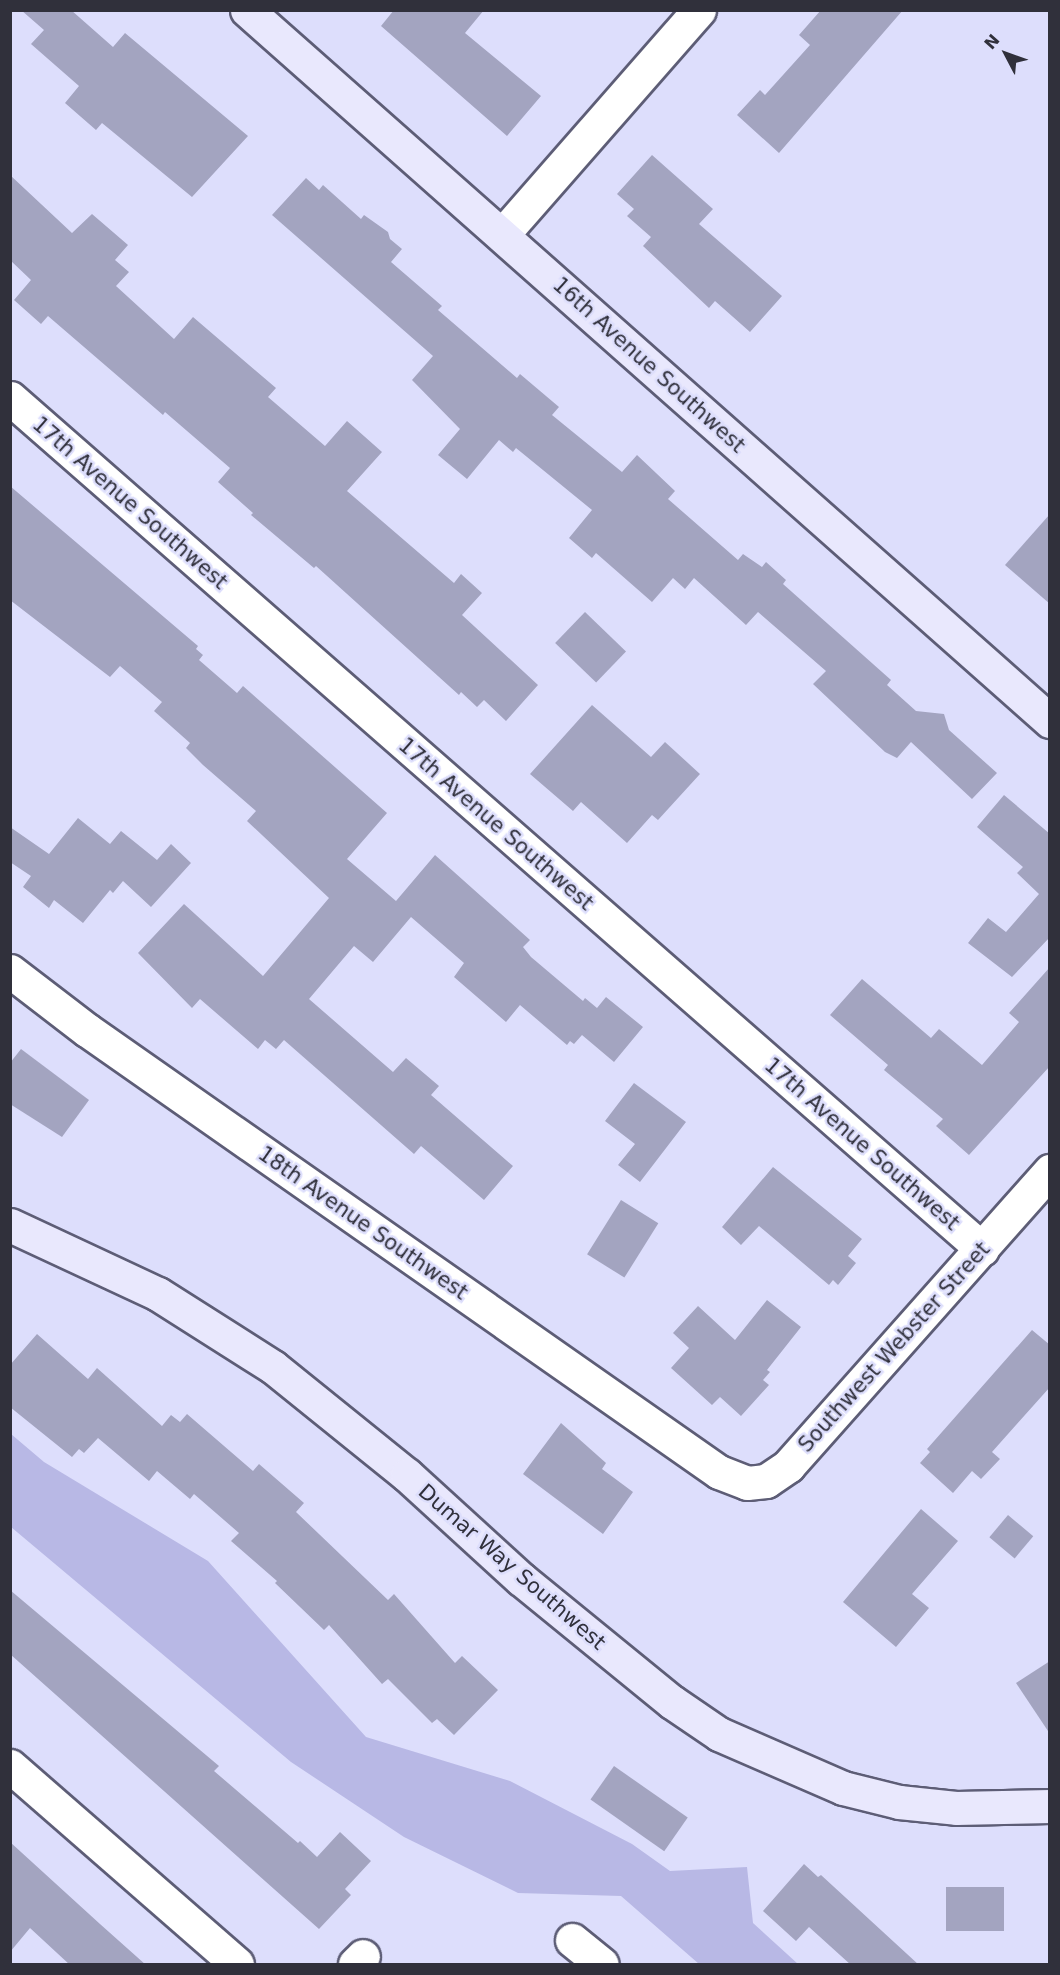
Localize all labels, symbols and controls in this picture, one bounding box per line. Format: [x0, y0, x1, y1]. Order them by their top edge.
north arrow [976, 24, 1036, 84]
text: N [980, 31, 1004, 53]
street label: 16th Avenue Southwest [548, 272, 750, 458]
street label: 17th Avenue Southwest [27, 412, 233, 594]
street label: 17th Avenue Southwest [393, 733, 599, 915]
street label: 17th Avenue Southwest [759, 1053, 965, 1235]
street label: 18th Avenue Southwest [253, 1141, 473, 1305]
street label: Southwest Webster Street [793, 1237, 995, 1457]
street label: Dumar Way Southwest [413, 1479, 611, 1655]

